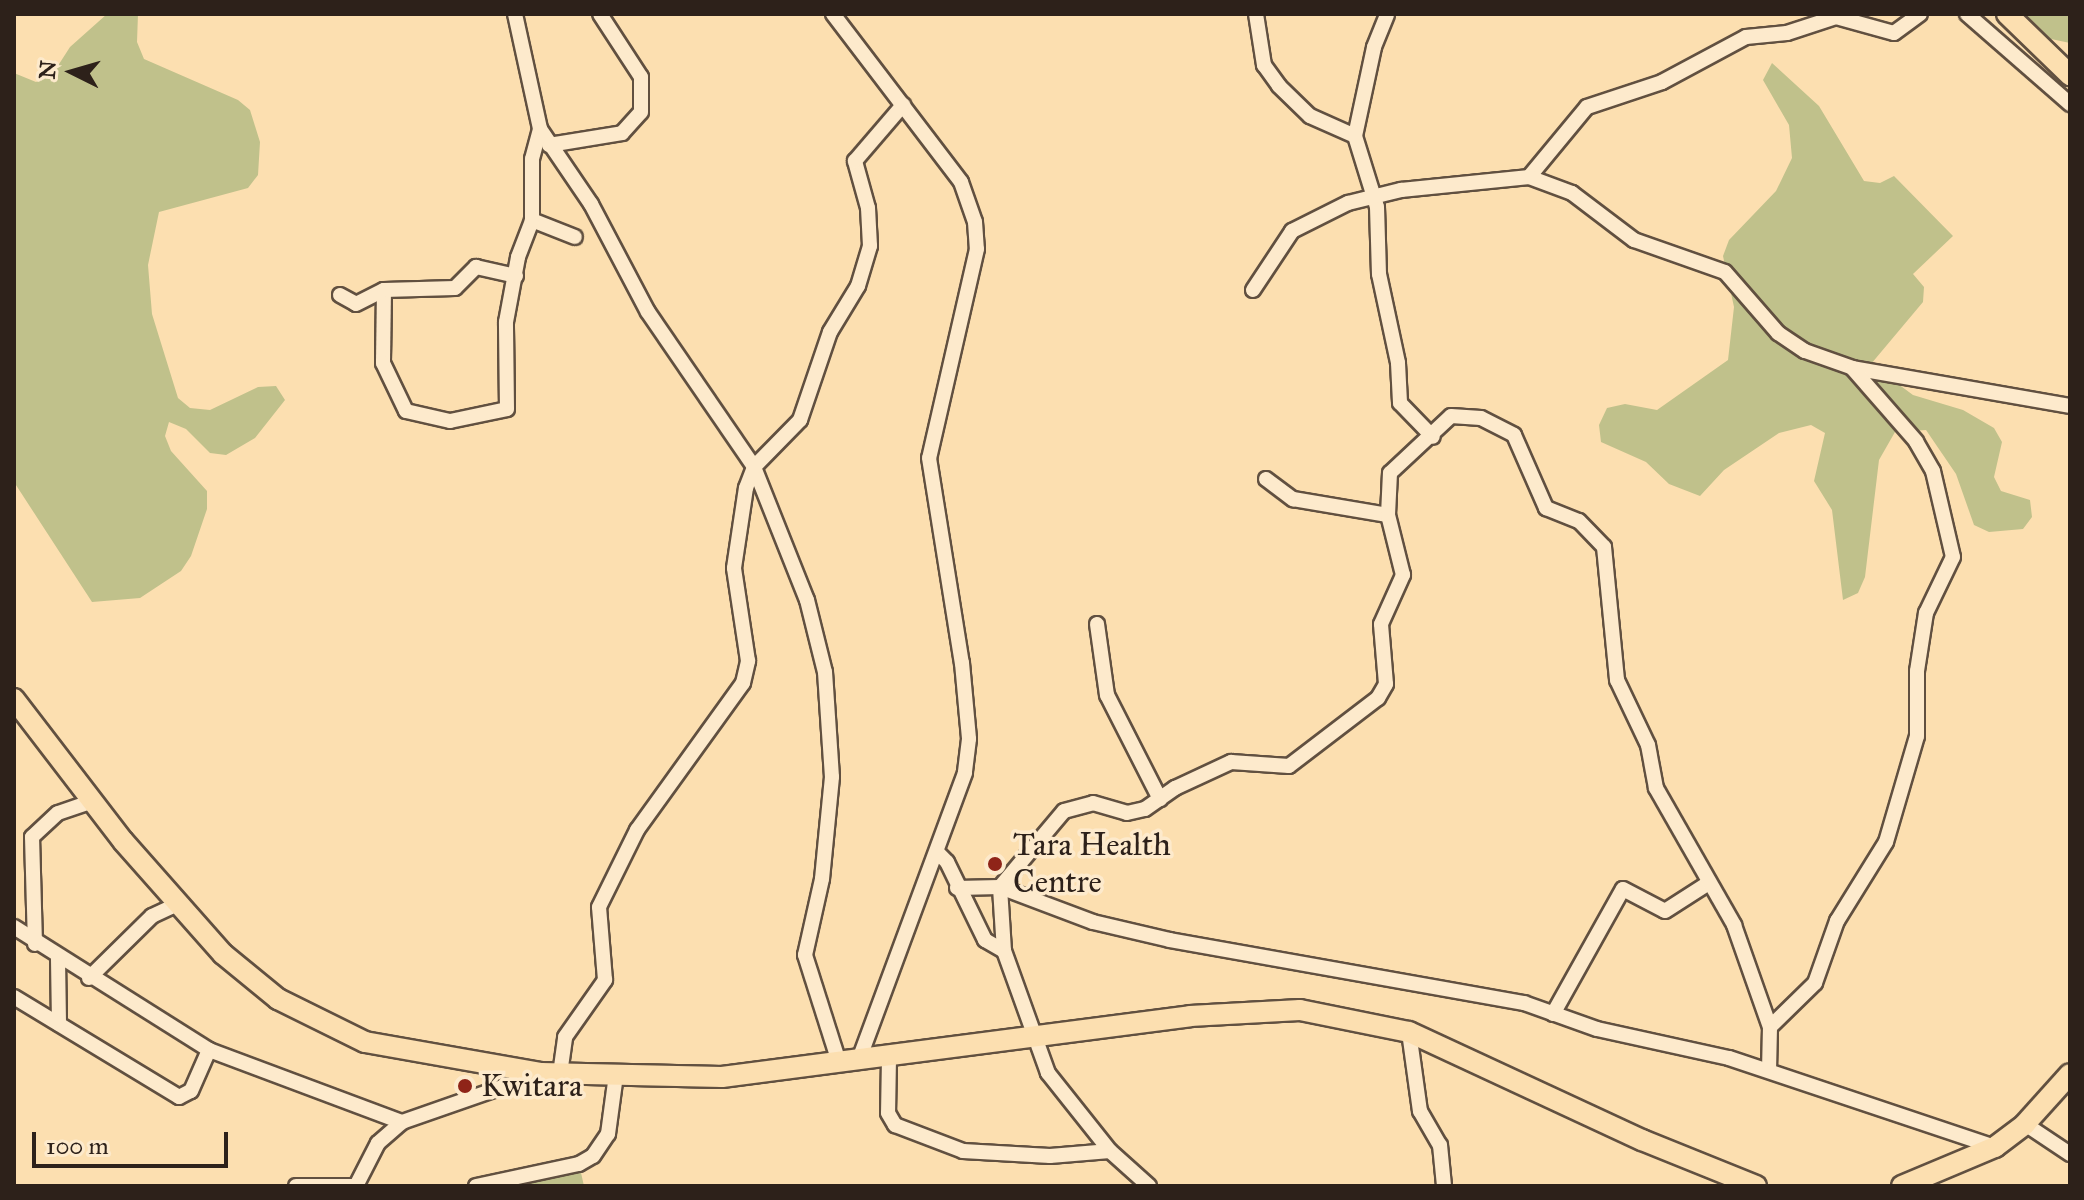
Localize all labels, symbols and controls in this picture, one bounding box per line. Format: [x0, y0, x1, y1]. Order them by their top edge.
north arrow [32, 32, 112, 112]
text: N [33, 59, 62, 80]
place label: Tara Health Centre [1013, 827, 1171, 902]
marker: Tara Health Centre [984, 853, 1006, 875]
place label: Kwitara [481, 1067, 583, 1105]
marker: Kwitara [456, 1077, 474, 1095]
scale bar [36, 1116, 232, 1166]
text: 100 m [46, 1131, 109, 1161]

